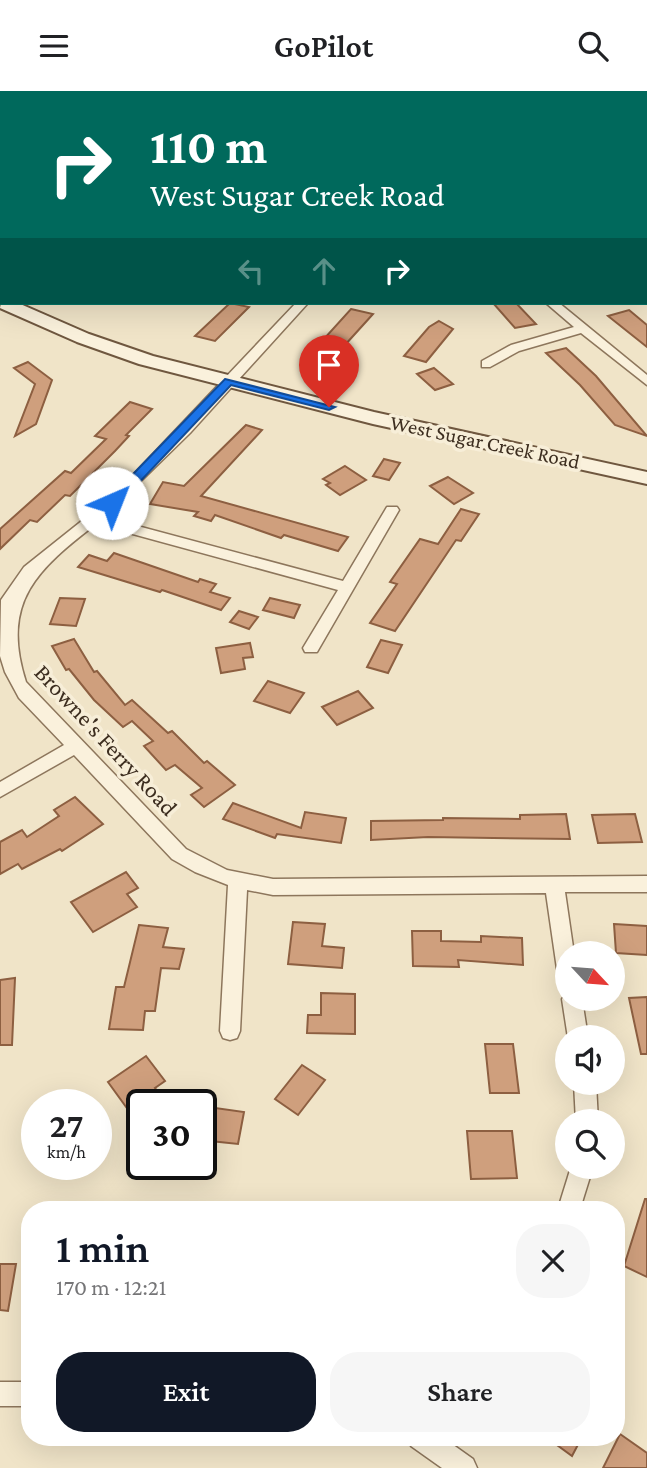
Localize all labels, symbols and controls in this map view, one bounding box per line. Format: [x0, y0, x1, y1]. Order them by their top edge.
icon: menu [35, 27, 73, 65]
icon: search [574, 27, 612, 65]
text: GoPilot [274, 28, 373, 64]
icon: right [35, 119, 126, 210]
text: 110 m [150, 119, 267, 174]
text: West Sugar Creek Road [150, 177, 445, 213]
icon: left [232, 252, 270, 290]
icon: ahead [305, 252, 343, 290]
icon: right [378, 252, 416, 290]
pin [299, 335, 359, 407]
icon: arrive [310, 346, 348, 384]
street label: West Sugar Creek Road [388, 410, 582, 474]
position arrow [75, 466, 149, 540]
street label: Browne's Ferry Road [29, 659, 184, 821]
north arrow [555, 941, 625, 1011]
map controls [555, 941, 625, 1179]
button: sound [555, 1025, 625, 1095]
speed limit sign: 30 [126, 1089, 217, 1180]
text: 27 [50, 1106, 83, 1145]
button: search [555, 1109, 625, 1179]
text: km/h [47, 1142, 86, 1162]
text: 1 min [56, 1224, 149, 1271]
button: close [516, 1224, 590, 1298]
text: 170 m · 12:21 [56, 1274, 166, 1300]
button: Exit [56, 1352, 316, 1432]
button: Share [330, 1352, 590, 1432]

